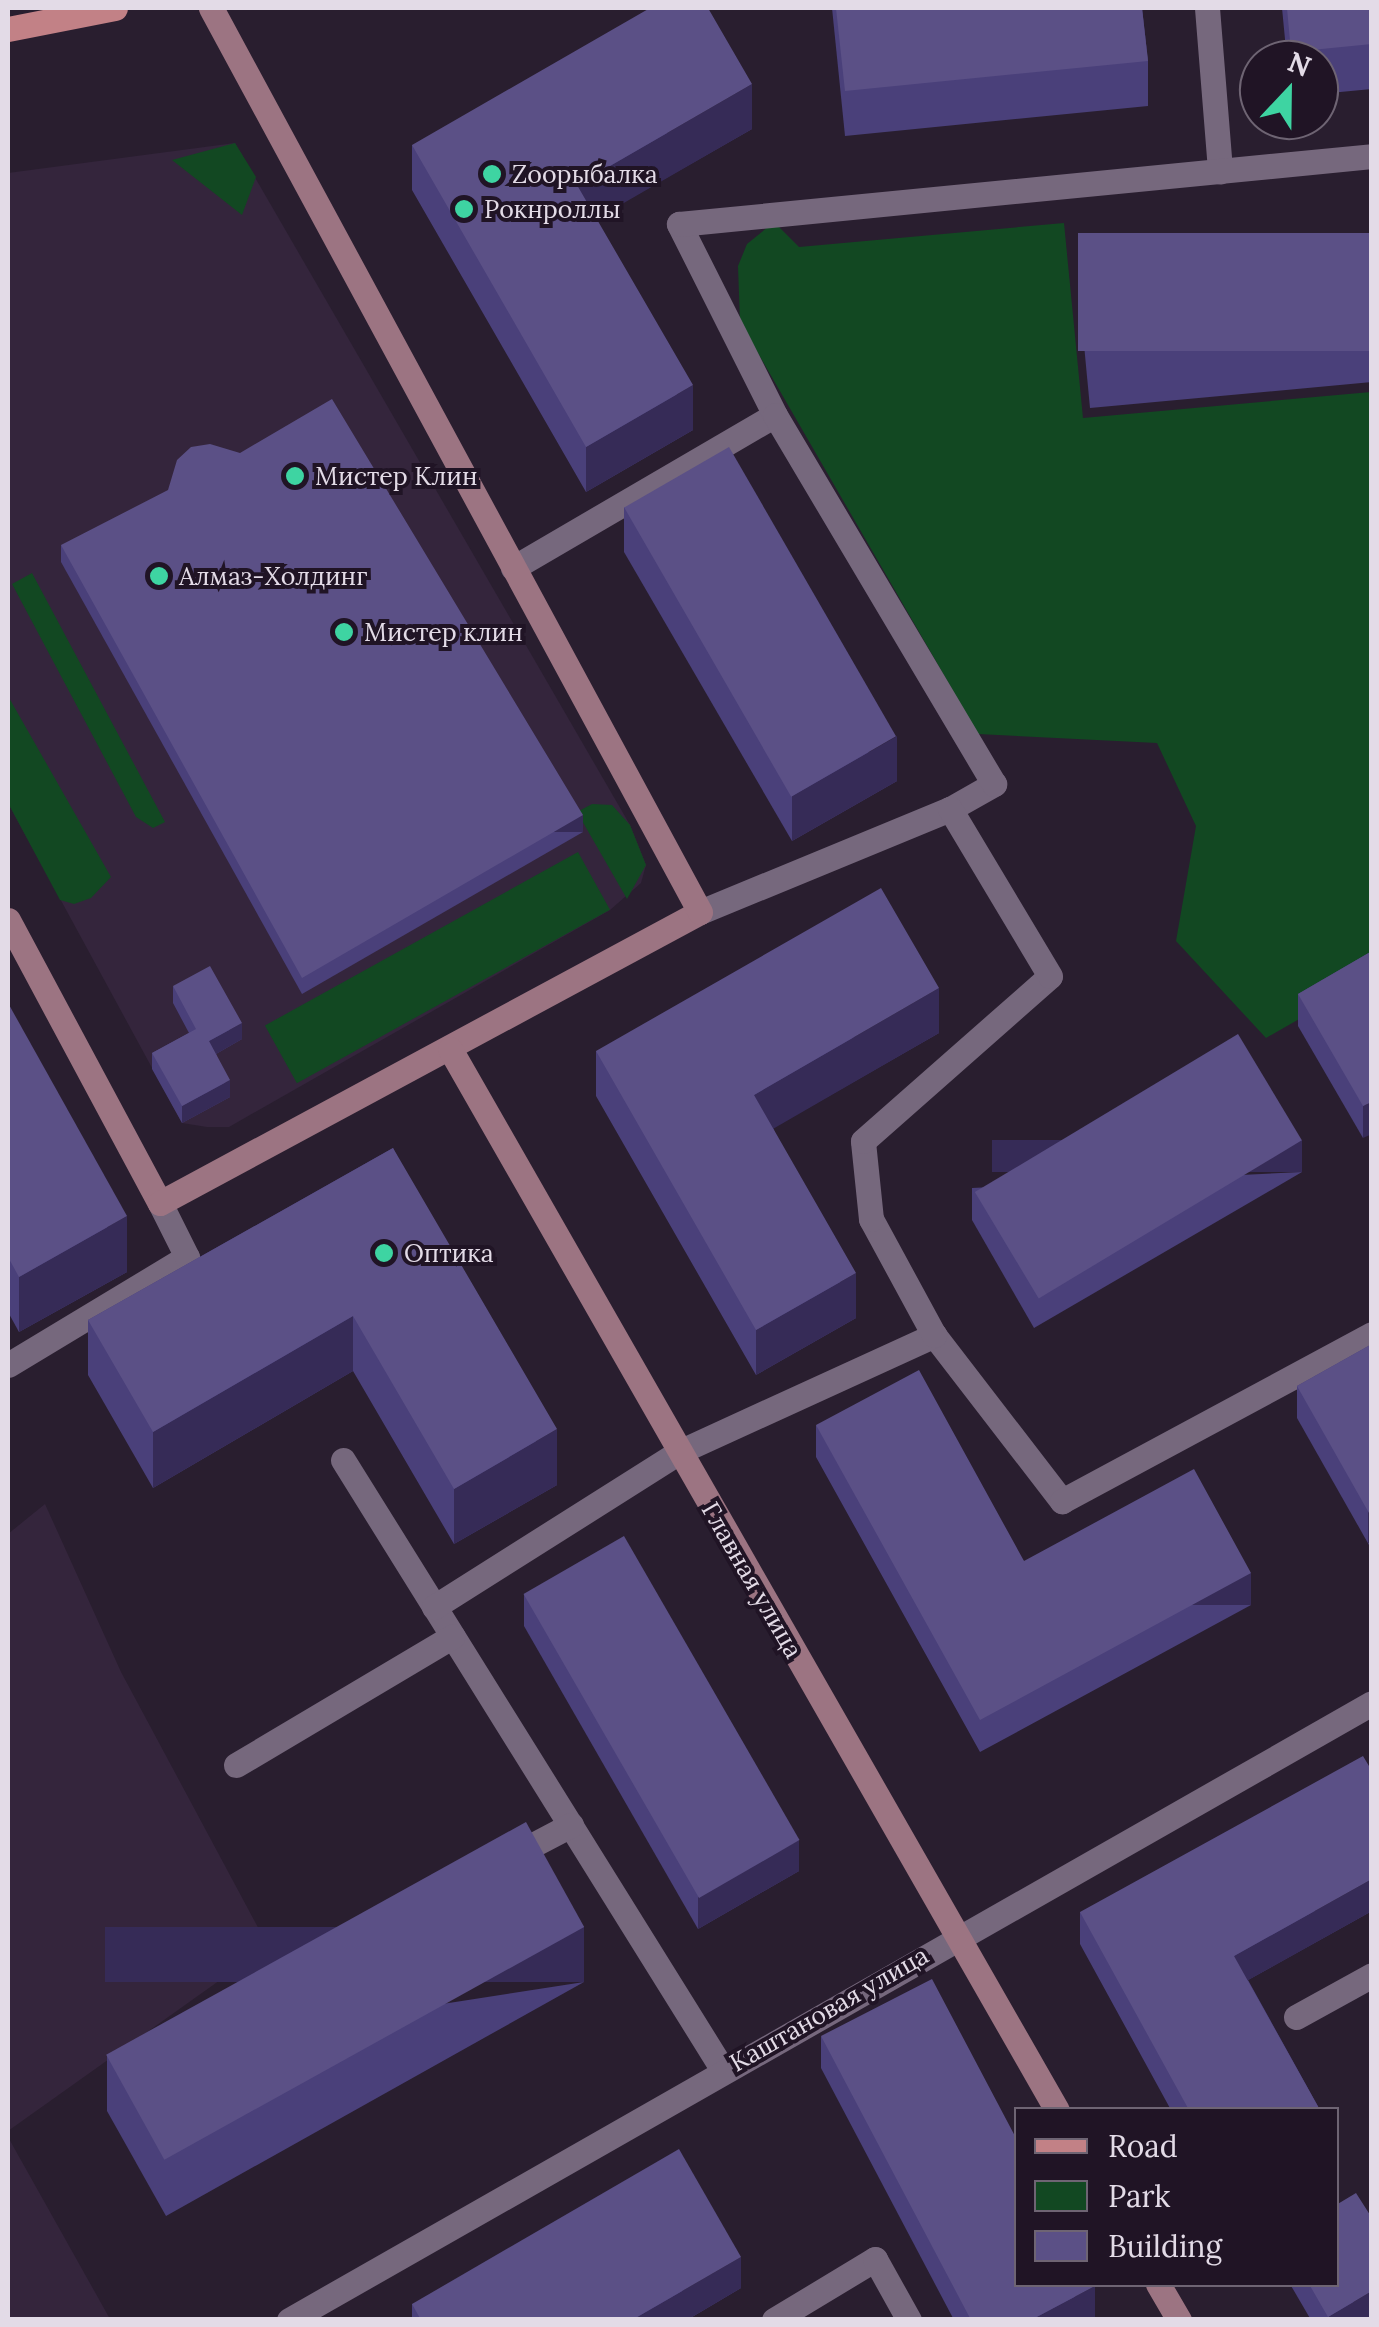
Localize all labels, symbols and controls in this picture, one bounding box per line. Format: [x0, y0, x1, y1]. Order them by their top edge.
north arrow [1239, 40, 1339, 140]
text: N [1283, 43, 1316, 85]
place label: Zooрыбалка [512, 159, 658, 189]
marker: Zooрыбалка [481, 163, 503, 185]
place label: Рокнроллы [484, 194, 620, 224]
marker: Рокнроллы [453, 198, 475, 220]
place label: Мистер Клин [315, 461, 477, 491]
marker: Мистер Клин [284, 465, 306, 487]
place label: Алмаз-Холдинг [179, 561, 367, 591]
marker: Алмаз-Холдинг [148, 565, 170, 587]
place label: Мистер клин [364, 617, 523, 647]
marker: Мистер клин [333, 621, 355, 643]
place label: Оптика [404, 1238, 494, 1268]
marker: Оптика [373, 1242, 395, 1264]
street label: Главная улица [695, 1497, 809, 1663]
street label: Каштановая улица [724, 1940, 934, 2078]
legend [1014, 2107, 1339, 2287]
text: Road [1108, 2127, 1178, 2165]
text: Park [1108, 2177, 1170, 2215]
text: Building [1108, 2227, 1222, 2265]

